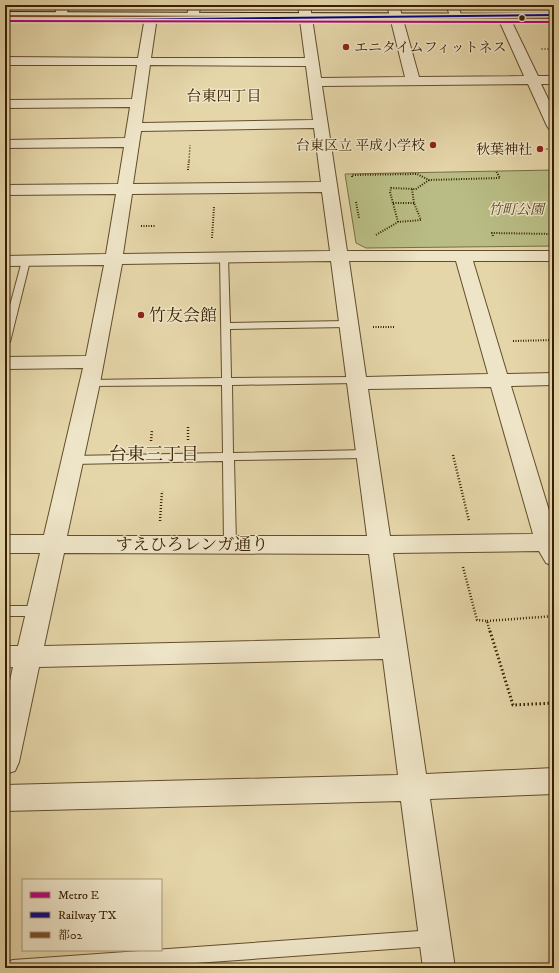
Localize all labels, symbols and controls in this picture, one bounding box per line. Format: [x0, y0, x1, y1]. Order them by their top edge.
unlabelled marker [517, 13, 527, 23]
place label: エニタイムフィットネス [354, 39, 506, 57]
marker: エニタイムフィットネス [341, 42, 351, 52]
district label: 台東四丁目 [186, 87, 262, 106]
place label: 台東区立 平成小学校 [296, 137, 425, 155]
marker: 台東区立 平成小学校 [428, 140, 438, 150]
place label: 秋葉神社 [476, 141, 532, 159]
marker: 秋葉神社 [535, 144, 545, 154]
park label: 竹町公園 [488, 201, 546, 219]
place label: 竹友会館 [149, 305, 217, 327]
marker: 竹友会館 [136, 310, 146, 320]
district label: 台東三丁目 [109, 444, 199, 466]
street label: すえひろレンガ通り [116, 534, 268, 556]
legend [22, 879, 162, 951]
text: Metro E [58, 888, 99, 903]
text: Railway TX [58, 908, 117, 923]
text: 都02 [58, 928, 82, 943]

